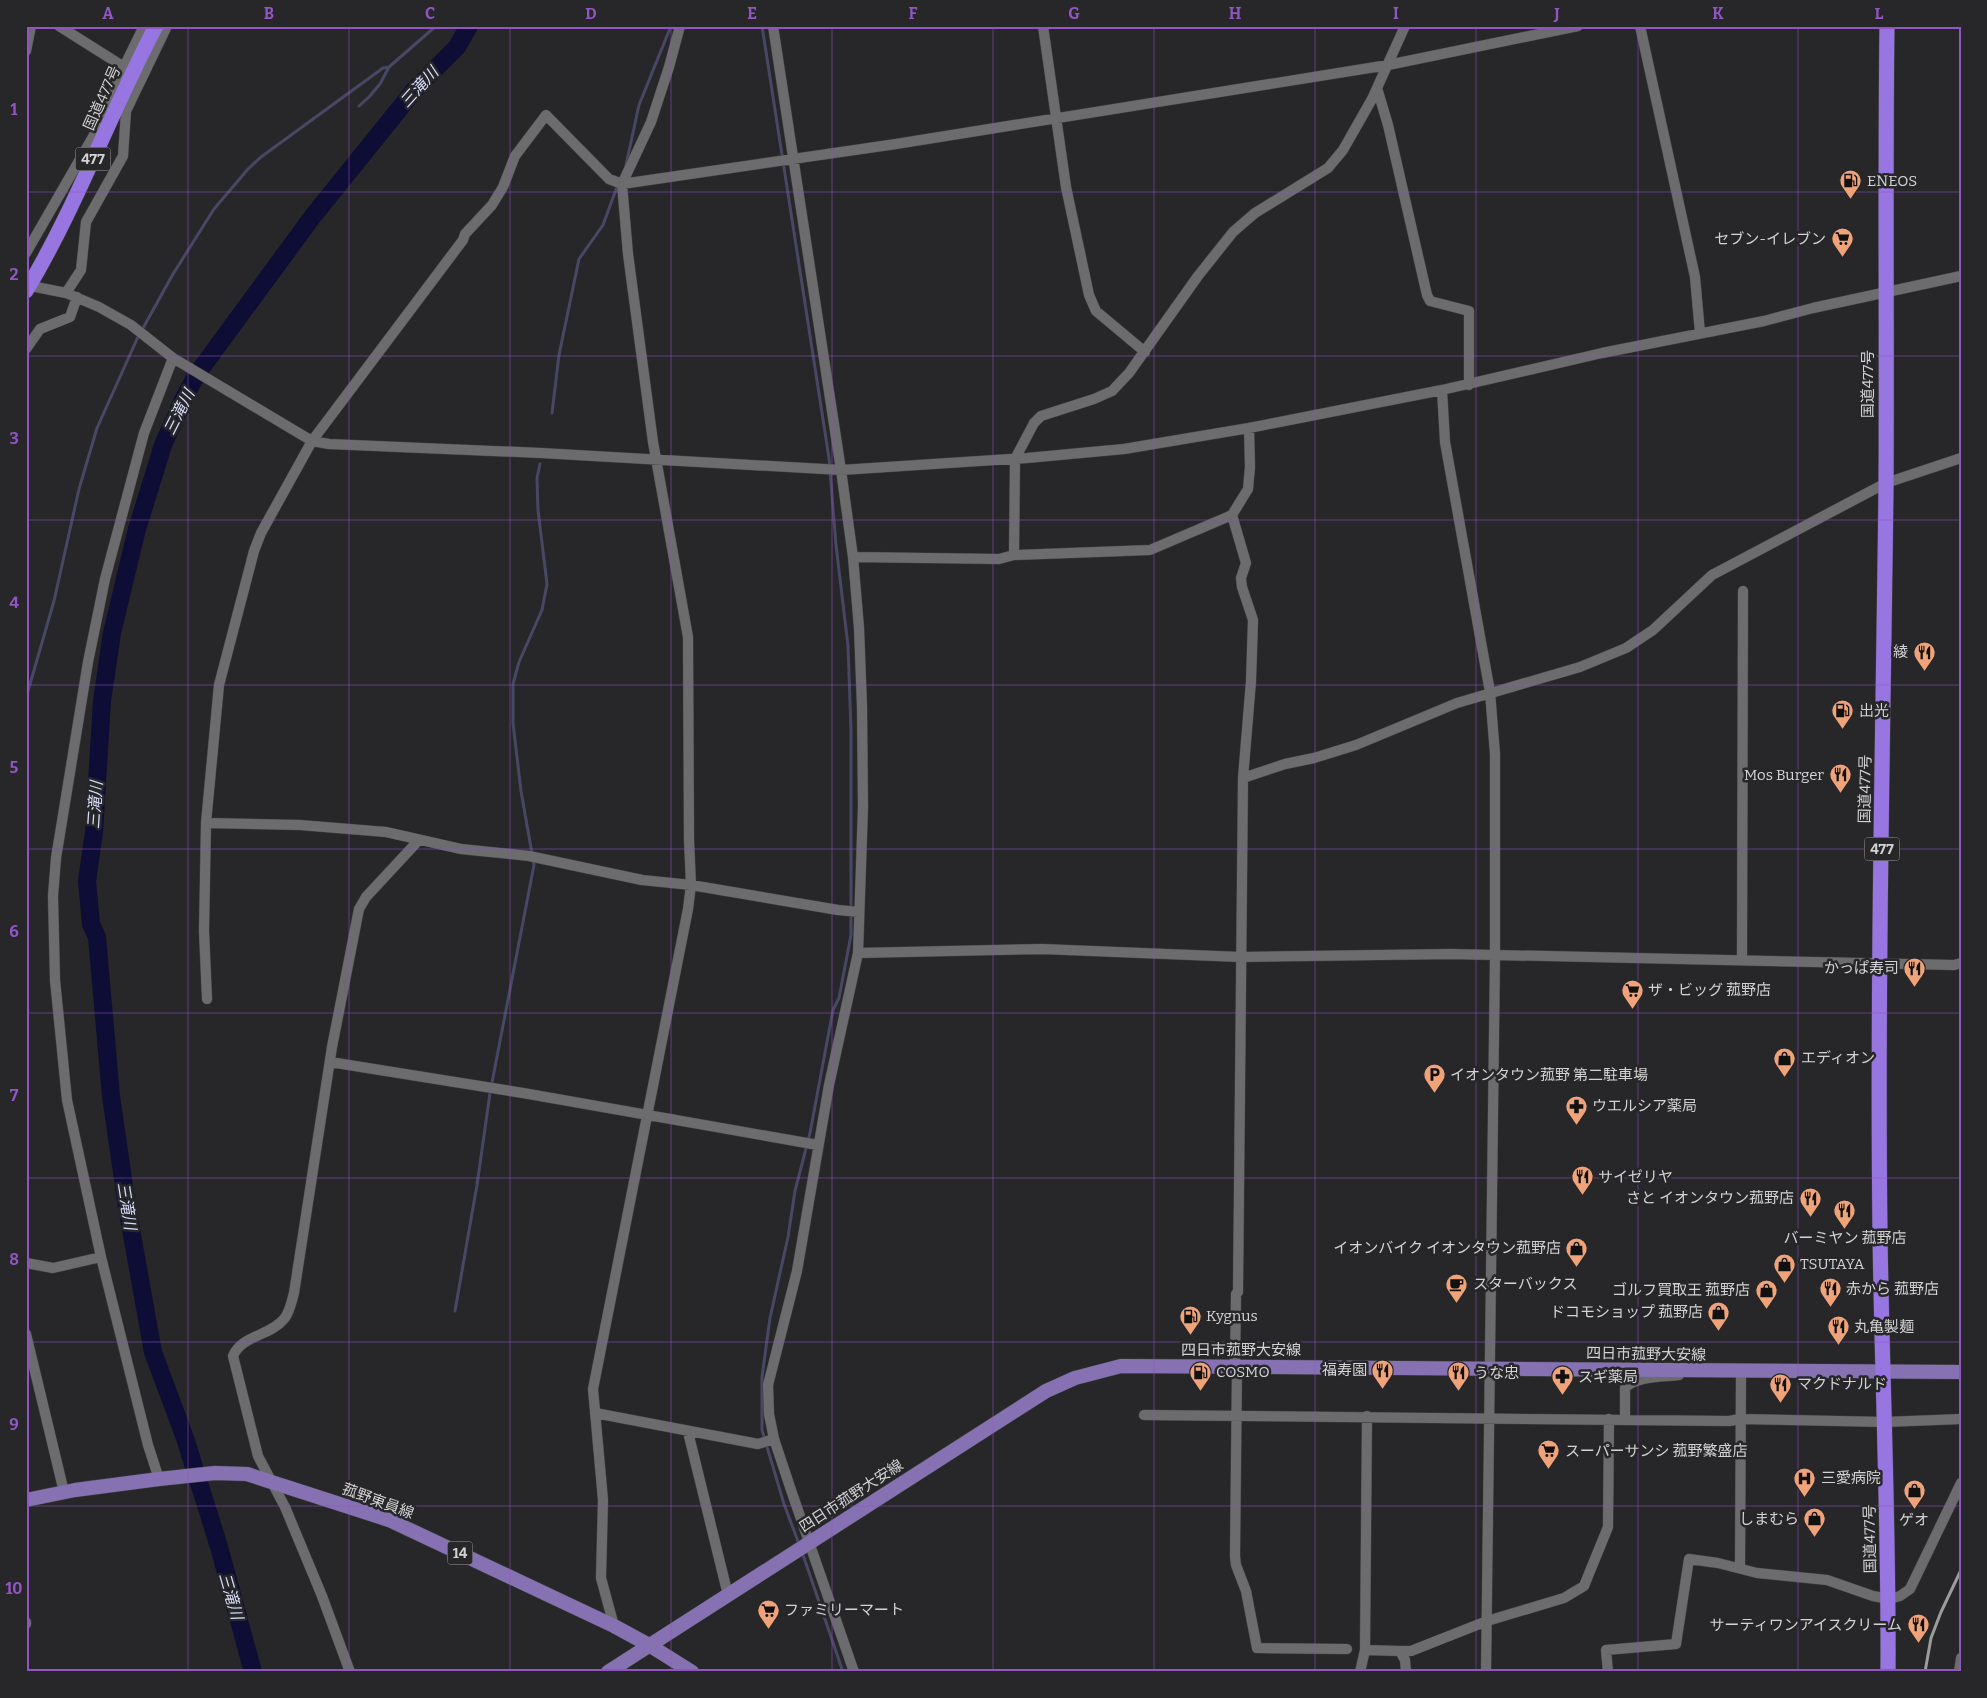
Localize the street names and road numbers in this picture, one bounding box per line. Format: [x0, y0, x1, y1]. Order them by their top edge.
street label: 国道477号 [80, 63, 124, 133]
road number: 477 [76, 148, 110, 170]
street label: 国道477号 [1859, 350, 1877, 418]
street label: 国道477号 [1855, 755, 1875, 823]
road number: 477 [1864, 838, 1900, 861]
street label: 四日市菰野大安線 [1181, 1341, 1301, 1359]
street label: 四日市菰野大安線 [1586, 1344, 1706, 1364]
street label: 四日市菰野大安線 [796, 1456, 906, 1536]
street label: 菰野東員線 [340, 1480, 416, 1522]
street label: 国道477号 [1860, 1505, 1880, 1573]
road number: 14 [448, 1542, 472, 1565]

